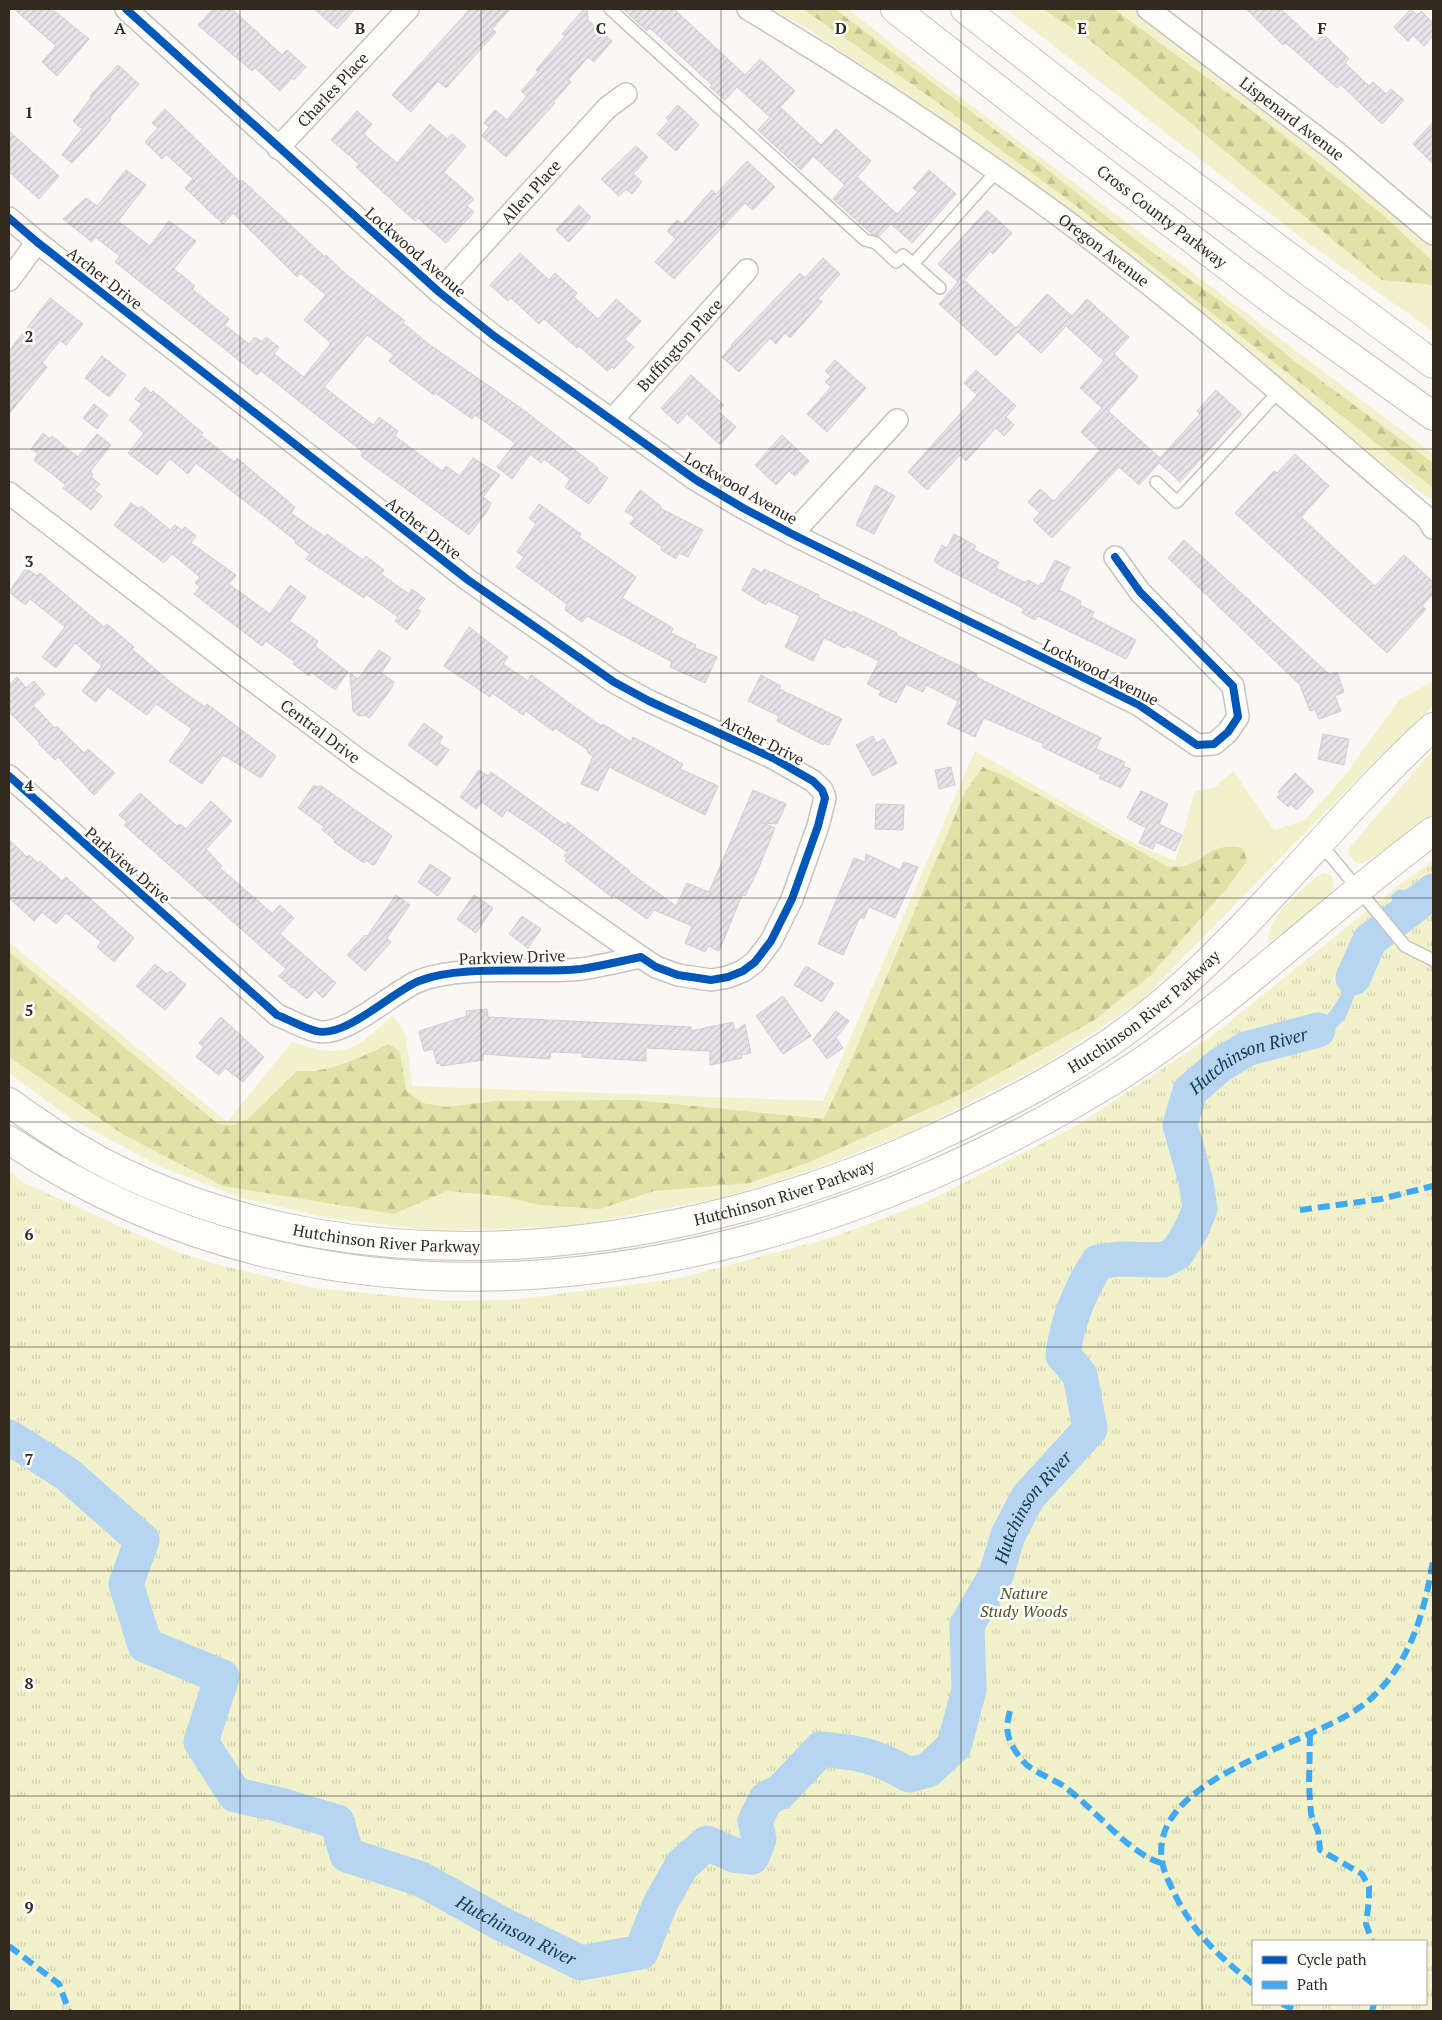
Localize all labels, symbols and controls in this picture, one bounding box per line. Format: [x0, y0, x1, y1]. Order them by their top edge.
text: A [114, 17, 126, 39]
text: B [355, 17, 365, 39]
text: C [596, 17, 606, 39]
text: D [835, 17, 847, 39]
text: E [1077, 17, 1087, 39]
text: F [1317, 17, 1327, 39]
street label: Charles Place [292, 47, 373, 132]
street label: Lispenard Avenue [1235, 71, 1349, 165]
text: 1 [24, 101, 34, 123]
street label: Allen Place [496, 155, 566, 228]
street label: Cross County Parkway [1092, 159, 1232, 274]
street label: Lockwood Avenue [361, 202, 471, 302]
street label: Oregon Avenue [1054, 208, 1154, 292]
street label: Archer Drive [63, 242, 147, 314]
street label: Buffington Place [632, 294, 727, 396]
text: 2 [24, 325, 34, 347]
street label: Lockwood Avenue [680, 447, 802, 529]
street label: Archer Drive [382, 492, 466, 564]
text: 3 [24, 550, 34, 572]
street label: Lockwood Avenue [1039, 633, 1163, 711]
street label: Central Drive [276, 694, 365, 768]
street label: Archer Drive [718, 710, 808, 770]
text: 4 [24, 774, 34, 796]
street label: Parkview Drive [81, 822, 175, 908]
street label: Parkview Drive [458, 944, 566, 970]
street label: Hutchinson River Parkway [1064, 944, 1225, 1078]
text: 5 [24, 999, 34, 1021]
water label: Hutchinson River [1183, 1021, 1311, 1100]
street label: Hutchinson River Parkway [692, 1154, 878, 1231]
street label: Hutchinson River Parkway [291, 1218, 481, 1257]
text: 6 [24, 1223, 34, 1245]
water label: Hutchinson River [988, 1445, 1077, 1568]
text: 7 [24, 1448, 34, 1470]
park label: Nature Study Woods [980, 1582, 1068, 1622]
text: 8 [24, 1672, 34, 1694]
water label: Hutchinson River [451, 1889, 581, 1971]
text: 9 [24, 1896, 34, 1918]
legend [1252, 1940, 1427, 2005]
text: Cycle path [1297, 1949, 1367, 1969]
text: Path [1297, 1974, 1328, 1994]

